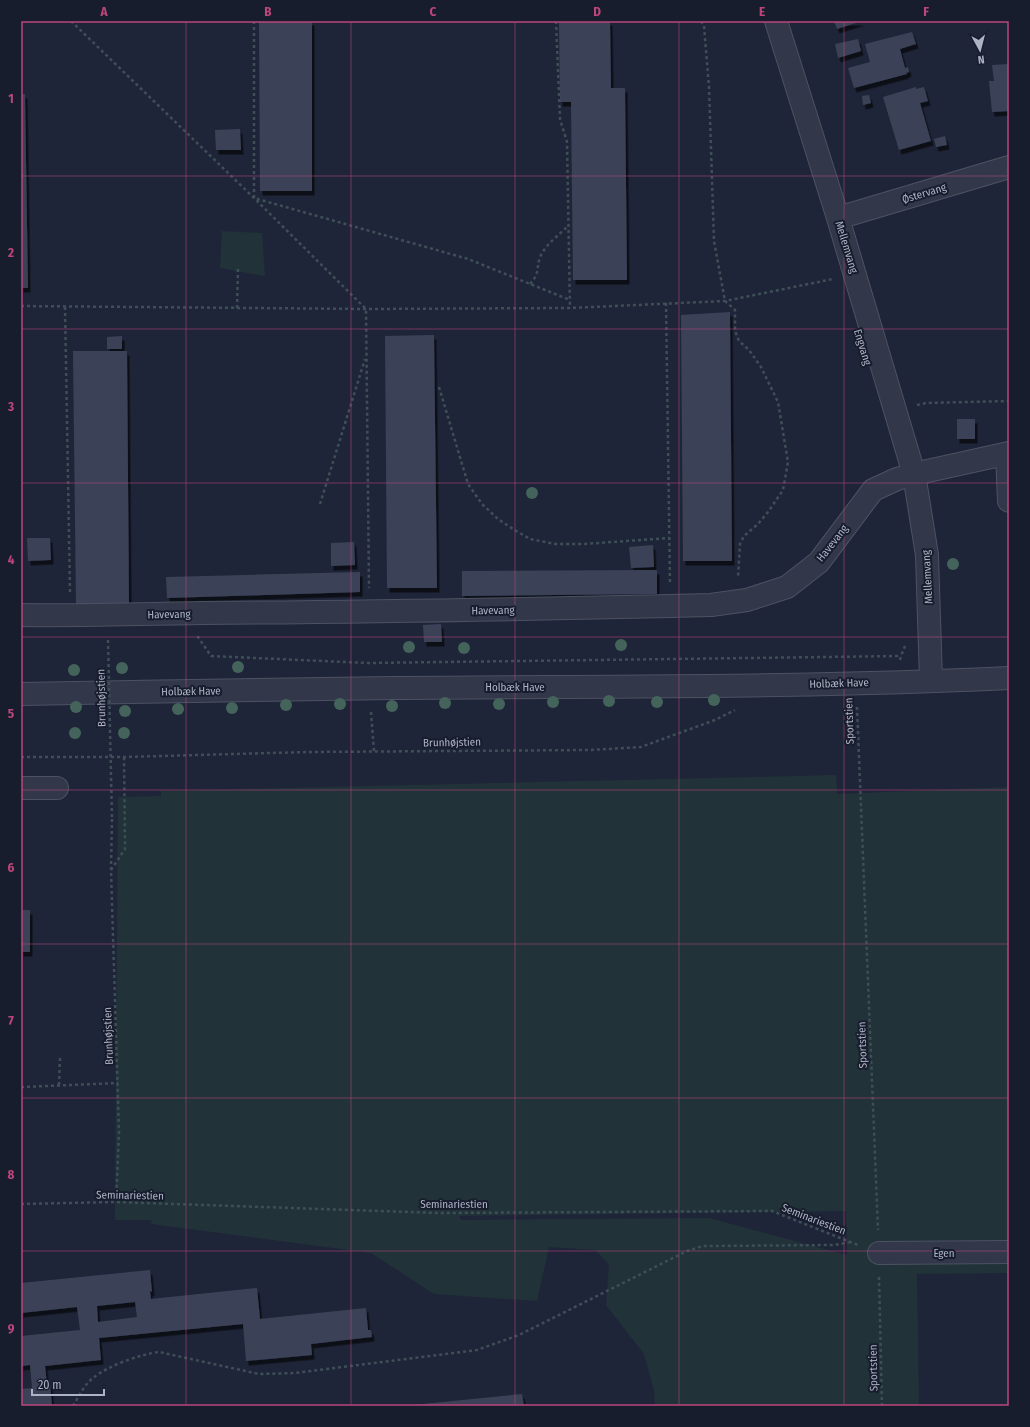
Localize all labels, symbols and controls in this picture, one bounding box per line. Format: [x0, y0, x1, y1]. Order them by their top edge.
text: A [99, 4, 108, 19]
text: B [264, 4, 272, 19]
text: C [430, 4, 437, 19]
text: D [593, 4, 601, 19]
text: E [759, 4, 765, 19]
text: F [923, 4, 929, 19]
north arrow [960, 30, 1000, 70]
text: N [977, 53, 985, 66]
text: 1 [8, 91, 14, 106]
street label: Østervang [901, 180, 949, 206]
street label: Mellemvang [832, 219, 861, 276]
text: 2 [7, 245, 14, 260]
street label: Engvang [851, 327, 874, 368]
text: 3 [7, 399, 14, 414]
street label: Havevang [814, 522, 851, 564]
street label: Mellemvang [920, 549, 935, 604]
text: 4 [8, 552, 15, 567]
street label: Havevang [471, 604, 516, 617]
street label: Havevang [147, 608, 192, 621]
street label: Brunhøjstien [94, 669, 109, 727]
street label: Holbæk Have [809, 676, 869, 691]
street label: Holbæk Have [485, 681, 545, 694]
street label: Holbæk Have [161, 684, 221, 699]
street label: Sportstien [842, 697, 857, 745]
text: 5 [8, 706, 14, 721]
street label: Brunhøjstien [423, 735, 481, 750]
text: 6 [8, 860, 15, 875]
street label: Brunhøjstien [101, 1007, 116, 1065]
text: 7 [8, 1013, 14, 1028]
street label: Sportstien [855, 1021, 870, 1069]
text: 8 [8, 1167, 15, 1182]
street label: Seminariestien [96, 1188, 164, 1203]
street label: Seminariestien [420, 1198, 488, 1211]
street label: Seminariestien [780, 1201, 848, 1238]
street label: Egen [933, 1247, 955, 1260]
text: 9 [8, 1321, 15, 1336]
street label: Sportstien [867, 1344, 880, 1392]
scale bar [32, 1371, 104, 1397]
text: 20 m [38, 1378, 62, 1392]

